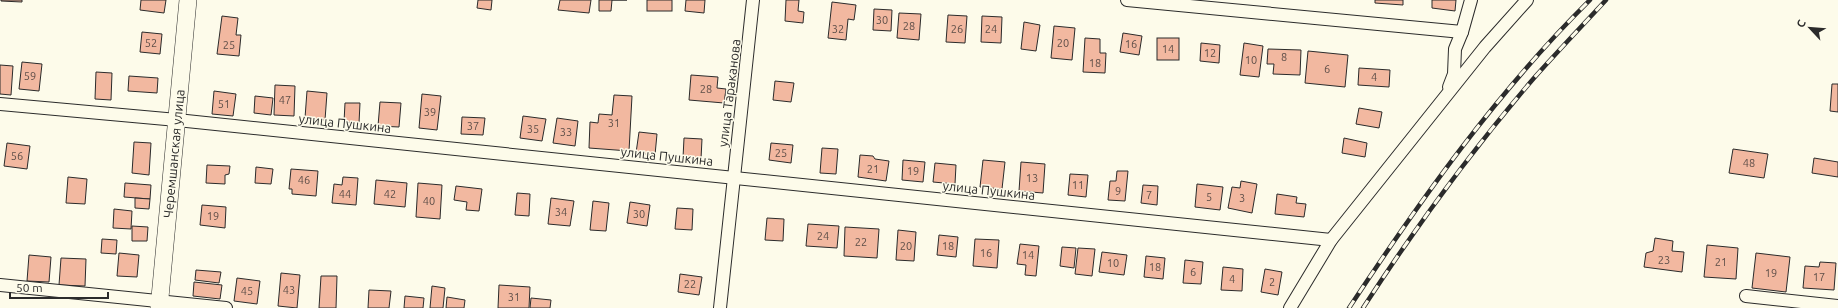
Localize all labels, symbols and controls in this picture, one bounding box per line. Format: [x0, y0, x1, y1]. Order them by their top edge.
north arrow [1790, 8, 1830, 48]
house number: 30 [876, 14, 888, 26]
text: С [1794, 18, 1808, 29]
house number: 28 [903, 20, 915, 32]
house number: 32 [832, 23, 844, 35]
house number: 26 [951, 23, 963, 35]
house number: 24 [985, 23, 997, 35]
house number: 52 [145, 37, 157, 49]
house number: 20 [1057, 37, 1069, 49]
street label: улица Тараканова [715, 38, 743, 148]
house number: 16 [1125, 38, 1137, 50]
house number: 25 [223, 39, 235, 51]
house number: 14 [1162, 43, 1174, 55]
house number: 12 [1204, 47, 1216, 59]
house number: 8 [1281, 51, 1287, 63]
house number: 10 [1245, 54, 1257, 66]
house number: 18 [1089, 57, 1101, 69]
house number: 6 [1324, 63, 1330, 75]
house number: 59 [24, 70, 36, 82]
house number: 4 [1371, 71, 1377, 83]
house number: 28 [700, 83, 712, 95]
street label: Черемшанская улица [160, 89, 187, 219]
house number: 47 [279, 94, 291, 106]
house number: 51 [218, 98, 230, 110]
house number: 39 [424, 106, 436, 118]
street label: улица Пушкина [298, 111, 392, 135]
house number: 31 [608, 117, 620, 129]
house number: 37 [467, 120, 479, 132]
house number: 35 [527, 123, 539, 135]
house number: 33 [560, 126, 572, 138]
street label: улица Пушкина [620, 144, 714, 168]
house number: 25 [775, 147, 787, 159]
house number: 56 [11, 150, 23, 162]
house number: 48 [1743, 157, 1755, 169]
house number: 21 [867, 163, 879, 175]
house number: 19 [907, 165, 919, 177]
house number: 13 [1026, 172, 1038, 184]
house number: 46 [298, 174, 310, 186]
street label: улица Пушкина [942, 178, 1036, 202]
house number: 11 [1072, 179, 1084, 191]
house number: 9 [1115, 185, 1121, 197]
house number: 44 [339, 188, 351, 200]
house number: 42 [384, 188, 396, 200]
house number: 7 [1146, 189, 1152, 201]
house number: 5 [1206, 191, 1212, 203]
house number: 3 [1239, 192, 1245, 204]
house number: 40 [423, 195, 435, 207]
house number: 34 [555, 206, 567, 218]
house number: 30 [633, 208, 645, 220]
house number: 19 [207, 210, 219, 222]
house number: 24 [817, 230, 829, 242]
house number: 22 [855, 236, 867, 248]
house number: 20 [900, 240, 912, 252]
house number: 18 [942, 240, 954, 252]
house number: 16 [980, 247, 992, 259]
house number: 14 [1022, 249, 1034, 261]
house number: 23 [1658, 254, 1670, 266]
house number: 21 [1715, 256, 1727, 268]
house number: 10 [1107, 257, 1119, 269]
house number: 18 [1149, 261, 1161, 273]
house number: 6 [1190, 266, 1196, 278]
house number: 19 [1765, 267, 1777, 279]
house number: 17 [1813, 271, 1825, 283]
house number: 4 [1229, 273, 1235, 285]
scale bar [10, 274, 108, 300]
house number: 2 [1269, 276, 1275, 288]
house number: 22 [684, 278, 696, 290]
text: 50 m [16, 281, 43, 294]
house number: 43 [283, 284, 295, 296]
house number: 45 [241, 285, 253, 297]
house number: 31 [508, 291, 520, 303]

